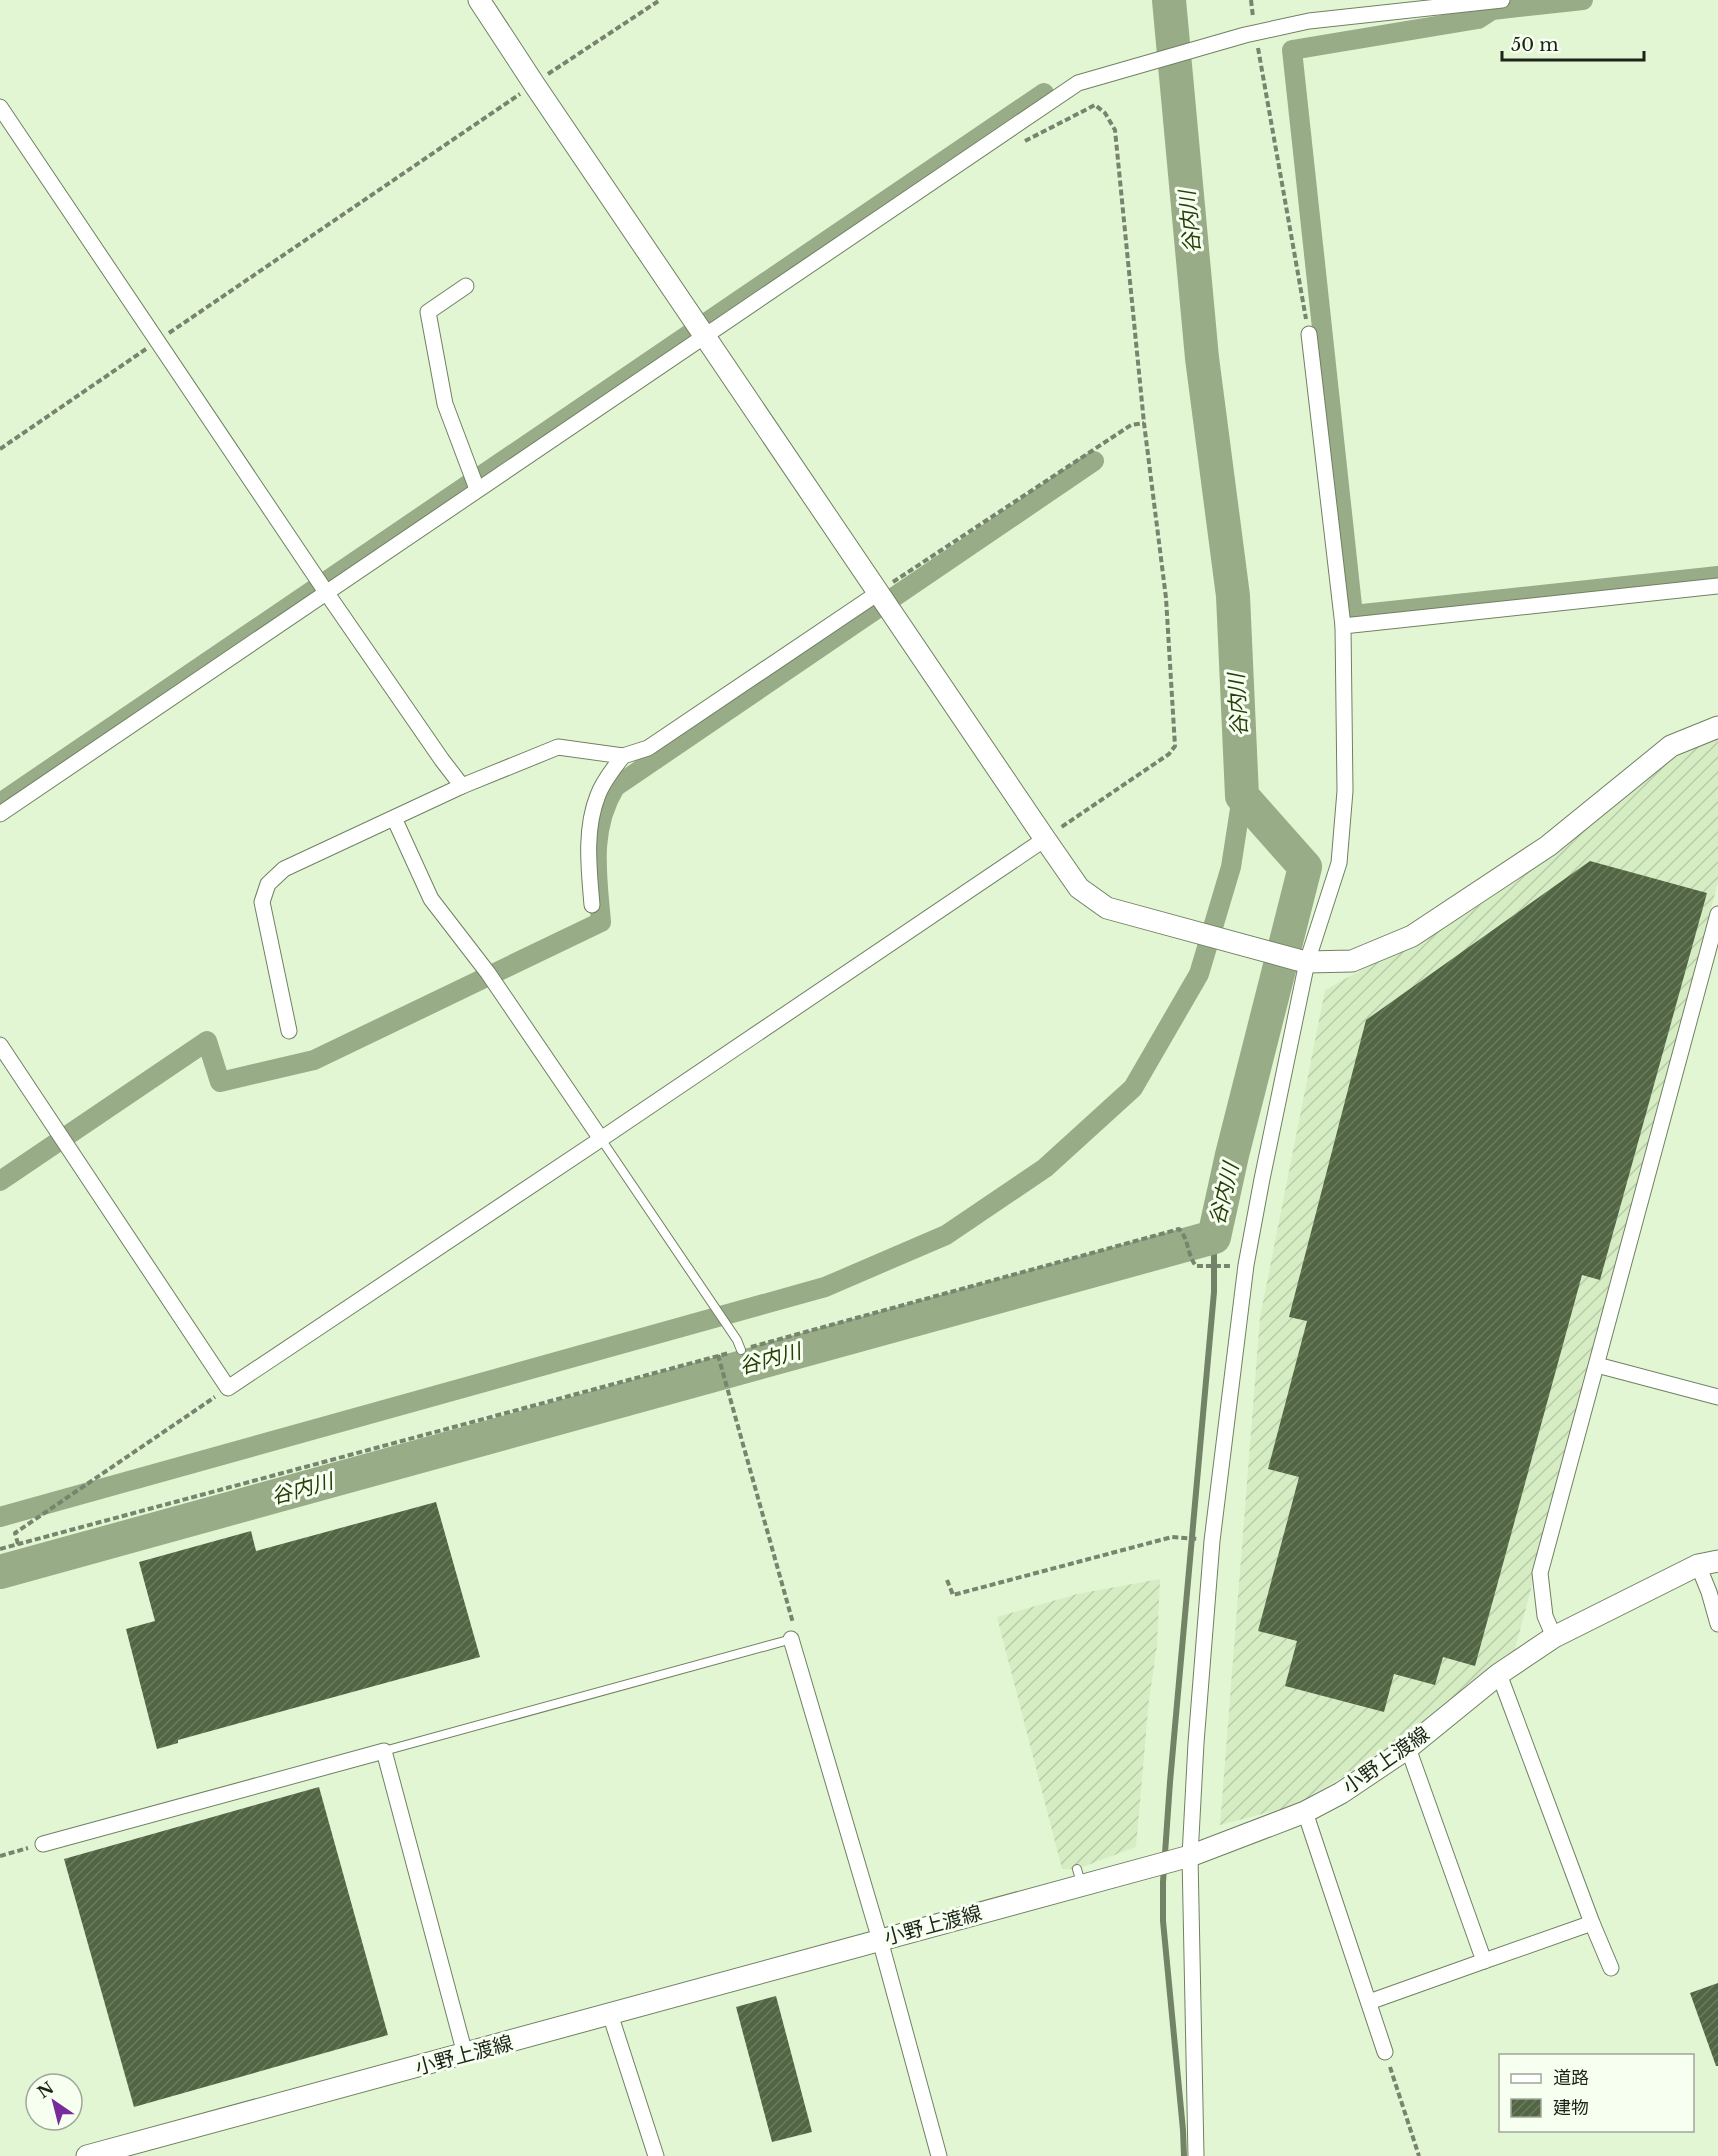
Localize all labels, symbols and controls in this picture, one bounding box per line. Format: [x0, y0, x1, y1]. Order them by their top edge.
scale bar [1502, 24, 1644, 62]
text: 50 m [1511, 34, 1559, 56]
water label: 谷内川 [1174, 187, 1206, 255]
water label: 谷内川 [1223, 671, 1253, 737]
water label: 谷内川 [1204, 1158, 1245, 1228]
water label: 谷内川 [736, 1338, 806, 1380]
water label: 谷内川 [268, 1468, 338, 1510]
street label: 小野上渡線 [1338, 1721, 1434, 1799]
street label: 小野上渡線 [882, 1900, 984, 1950]
street label: 小野上渡線 [413, 2030, 515, 2080]
legend [1499, 2054, 1694, 2132]
text: 道路 [1553, 2067, 1589, 2089]
north arrow [24, 2072, 84, 2132]
text: N [33, 2077, 57, 2102]
text: 建物 [1553, 2097, 1589, 2119]

